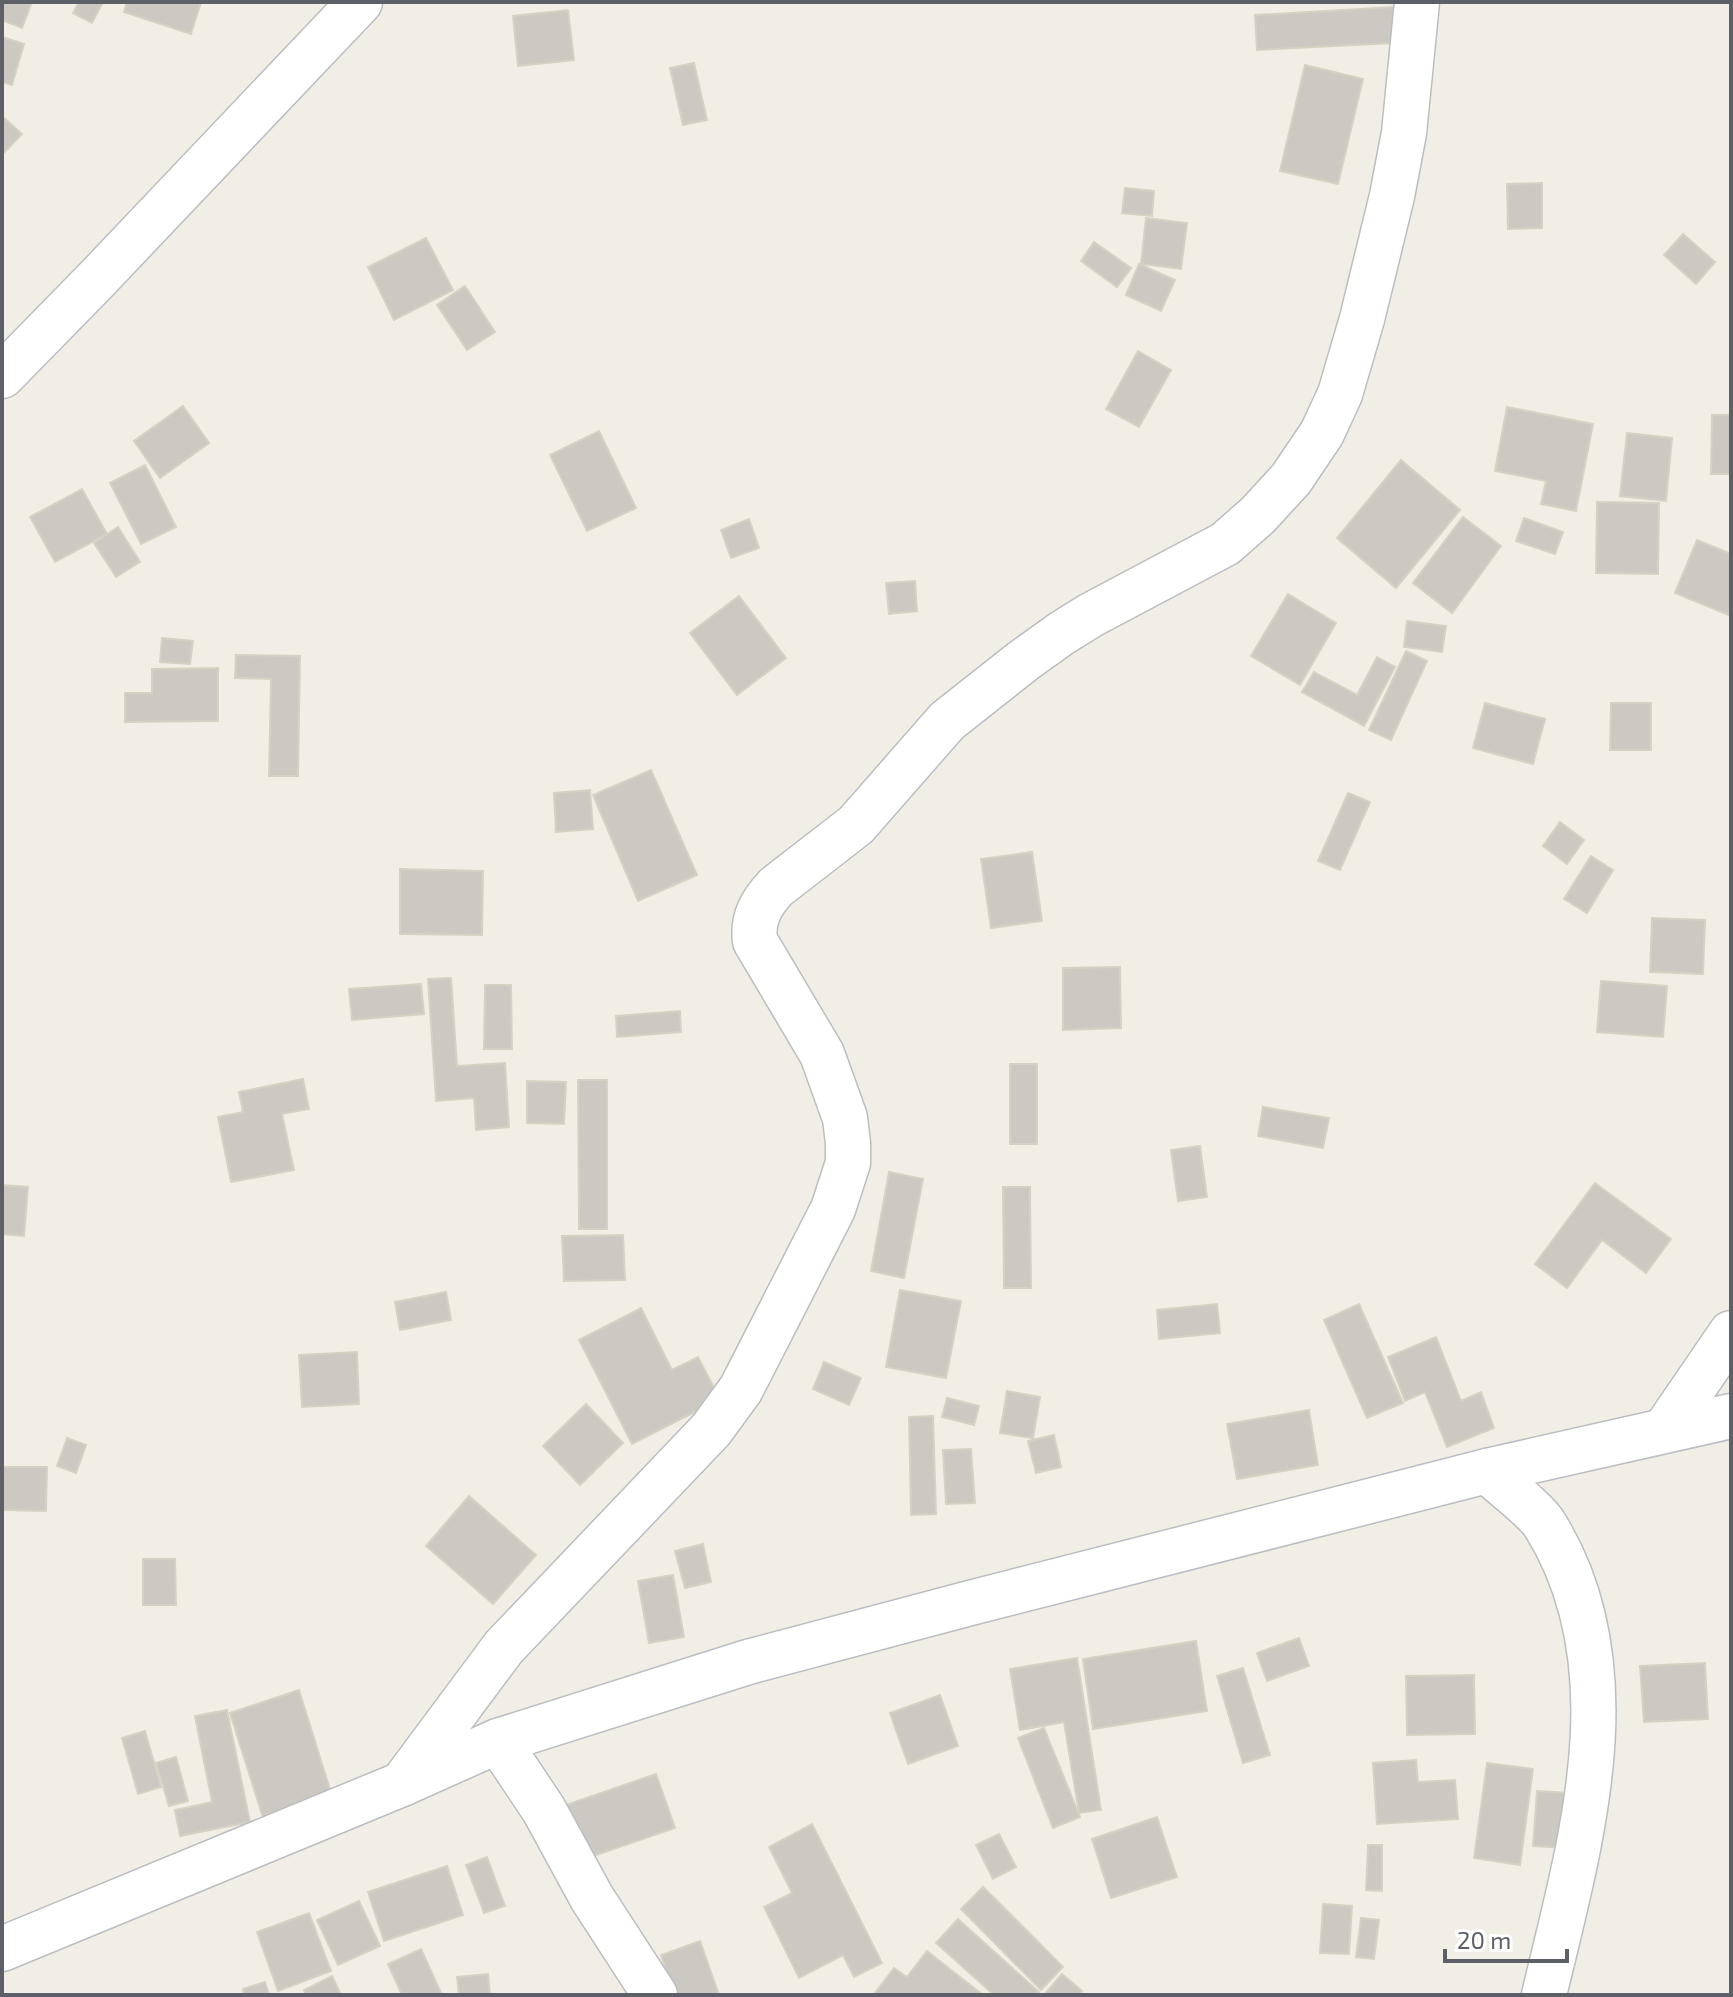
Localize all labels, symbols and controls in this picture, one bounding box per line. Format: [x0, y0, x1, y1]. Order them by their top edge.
scale bar [1445, 1913, 1567, 1963]
text: 20 m [1457, 1925, 1511, 1954]

